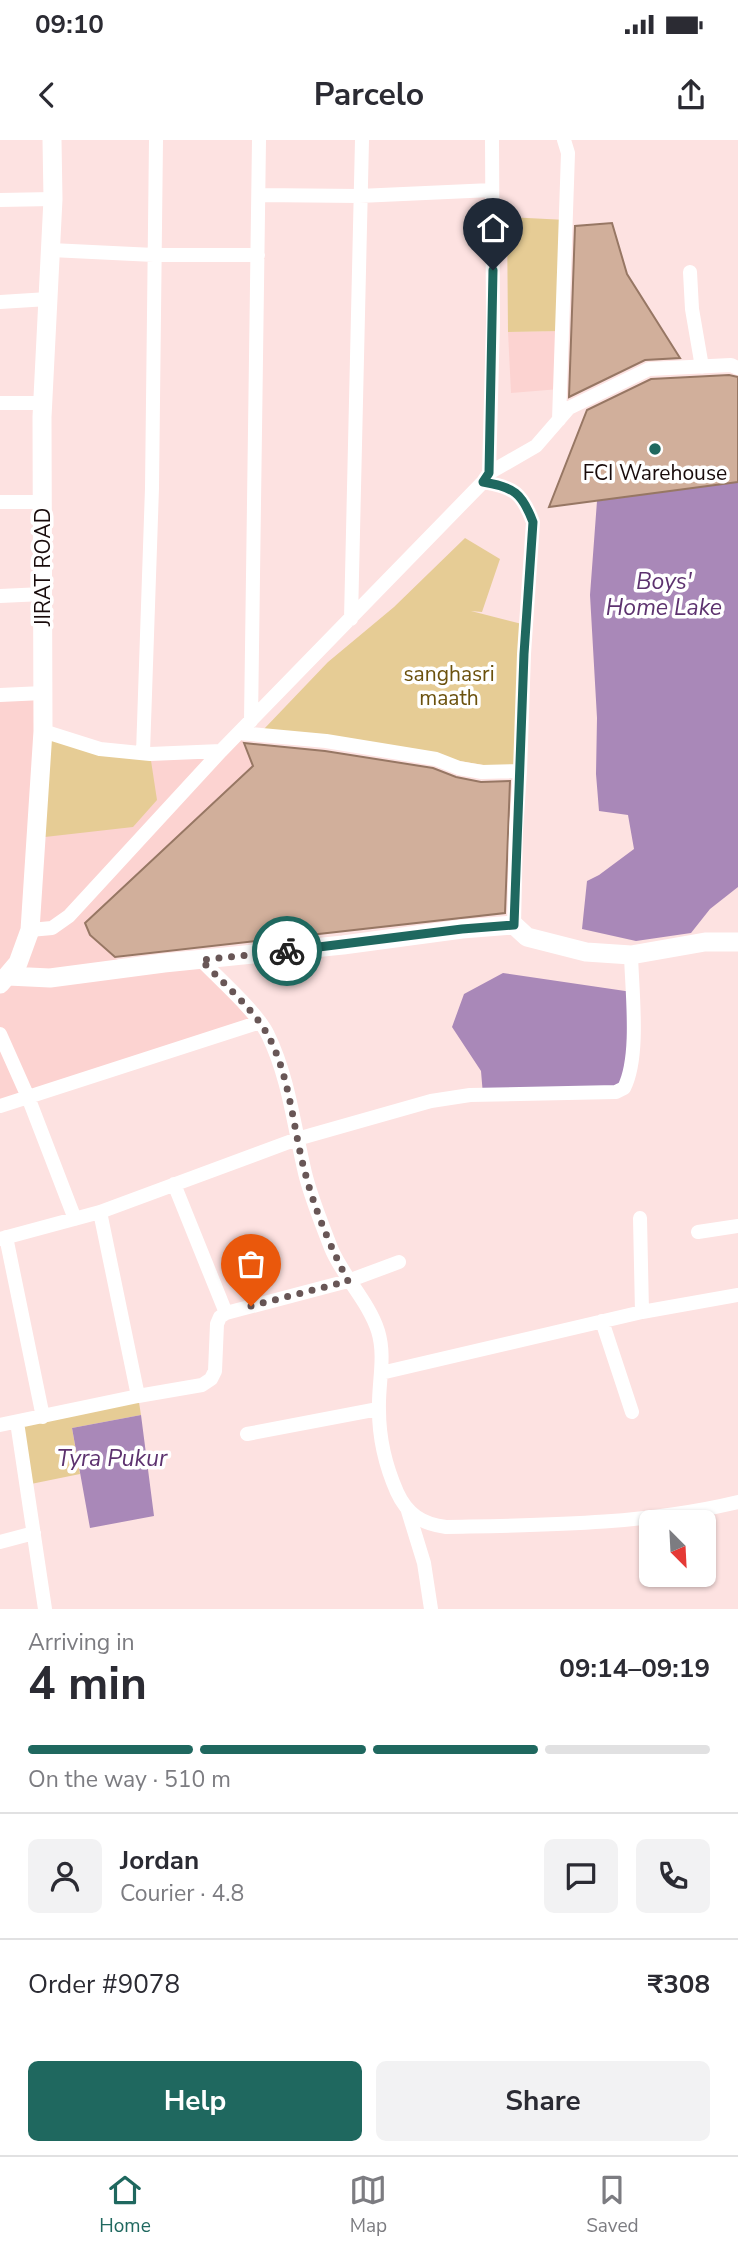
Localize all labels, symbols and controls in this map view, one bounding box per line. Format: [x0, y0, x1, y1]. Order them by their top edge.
text: 09:10 [35, 7, 104, 42]
text: Parcelo [314, 73, 424, 116]
icon: back [28, 76, 66, 114]
icon: share [672, 76, 710, 114]
pin [463, 198, 523, 270]
icon: home [474, 209, 512, 247]
marker: FCI Warehouse [647, 441, 663, 457]
place label: FCI Warehouse [583, 459, 727, 487]
street label: JIRAT ROAD [29, 508, 57, 627]
water label: Boys' Home Lake [606, 566, 722, 623]
park label: sanghasri maath [403, 660, 495, 712]
courier [252, 916, 322, 986]
icon: bike [268, 932, 306, 970]
pin [221, 1234, 281, 1306]
icon: bag [232, 1245, 270, 1283]
water label: Tyra Pukur [57, 1443, 168, 1474]
north arrow [639, 1510, 716, 1587]
map controls [639, 1510, 716, 1587]
text: Arriving in [28, 1627, 135, 1658]
text: 09:14–09:19 [559, 1651, 710, 1686]
text: 4 min [28, 1652, 147, 1715]
text: On the way · 510 m [28, 1764, 231, 1795]
button: person [28, 1839, 102, 1913]
button: chat [544, 1839, 618, 1913]
button: phone [636, 1839, 710, 1913]
text: Jordan [120, 1843, 199, 1878]
text: Courier · 4.8 [120, 1878, 244, 1909]
text: Order #9078 [28, 1967, 180, 2002]
text: ₹308 [648, 1967, 710, 2002]
button: Help [28, 2061, 362, 2141]
button: Share [376, 2061, 710, 2141]
tab: Home [99, 2171, 151, 2239]
tab: Map [349, 2171, 387, 2239]
tab: Saved [586, 2171, 639, 2239]

